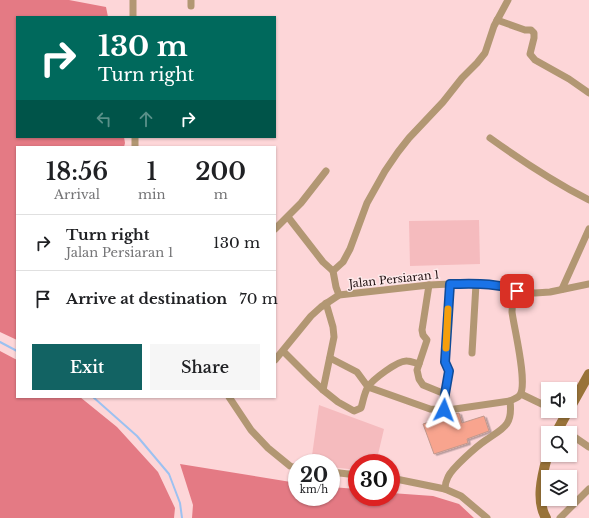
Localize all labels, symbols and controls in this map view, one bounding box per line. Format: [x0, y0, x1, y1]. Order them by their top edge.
text: 130 m [98, 29, 188, 64]
icon: right [32, 32, 84, 84]
text: Turn right [98, 64, 194, 86]
icon: left [93, 108, 115, 130]
icon: ahead [135, 108, 157, 130]
icon: right [177, 108, 199, 130]
text: 18:56 [46, 157, 108, 186]
text: 1 [146, 157, 157, 186]
text: 200 [195, 157, 246, 186]
text: Arrival [54, 186, 100, 203]
text: min [138, 186, 165, 203]
text: m [214, 186, 228, 203]
text: Turn right [66, 225, 149, 244]
icon: right [32, 232, 54, 254]
text: 130 m [213, 233, 260, 252]
text: Jalan Persiaran 1 [66, 244, 174, 261]
street label: Jalan Persiaran 1 [346, 267, 440, 291]
pin [500, 274, 534, 308]
icon: arrive [506, 280, 528, 302]
icon: arrive [32, 288, 54, 310]
text: Arrive at destination [66, 289, 227, 308]
text: 70 m [239, 289, 278, 308]
button: Exit [32, 344, 142, 390]
button: Share [150, 344, 260, 390]
map controls [541, 382, 577, 506]
button: sound [541, 382, 577, 418]
position arrow [423, 389, 465, 431]
button: search [541, 426, 577, 462]
speed limit sign: 30 [348, 454, 400, 506]
text: 20 [300, 463, 328, 487]
button: layers [541, 470, 577, 506]
text: km/h [300, 483, 328, 496]

